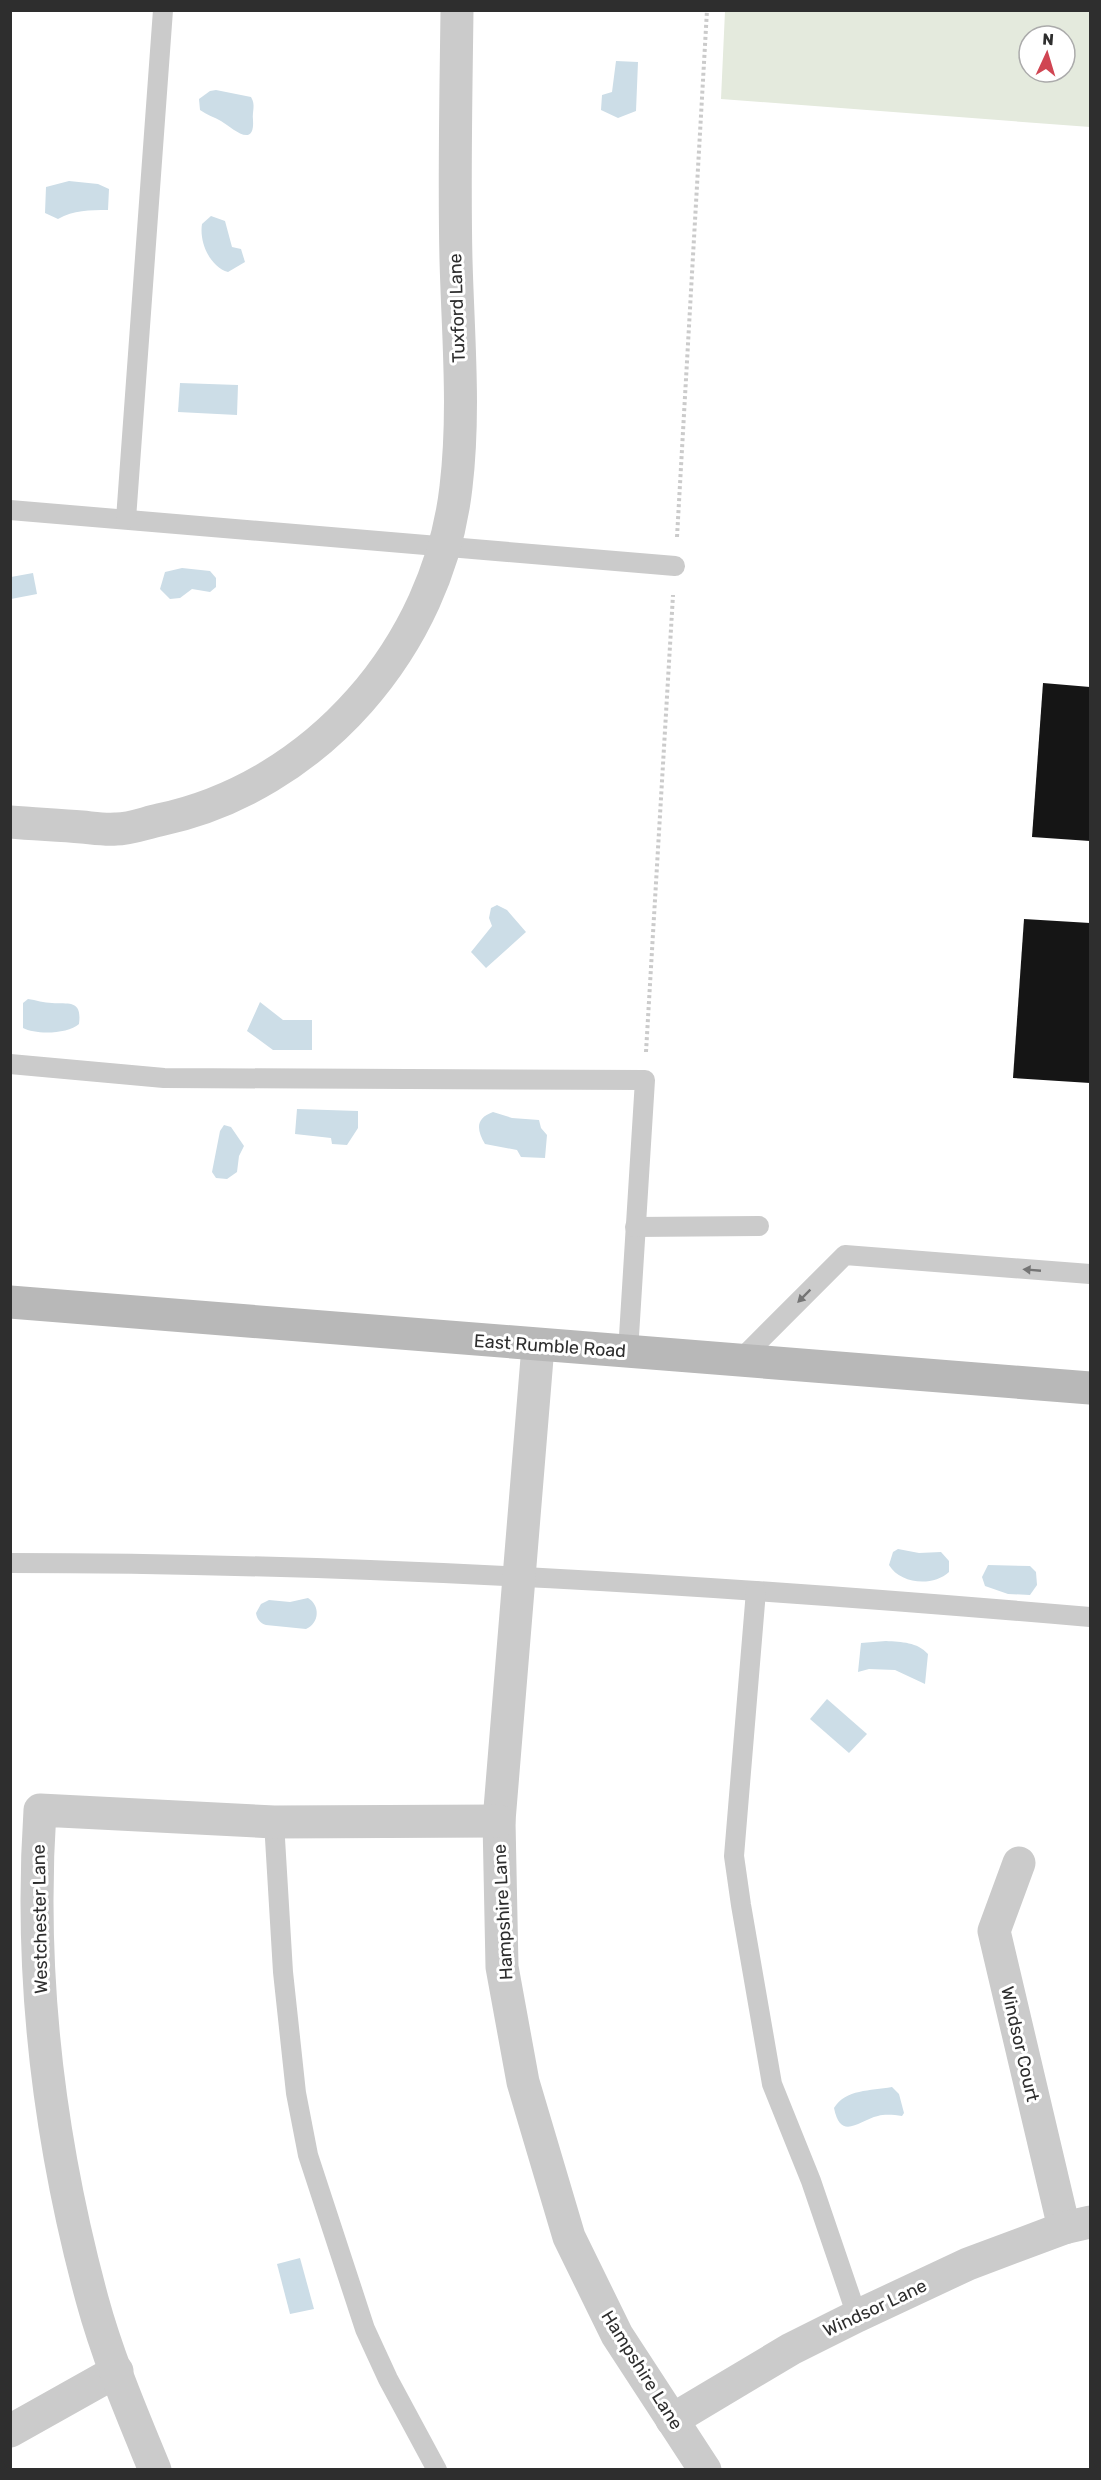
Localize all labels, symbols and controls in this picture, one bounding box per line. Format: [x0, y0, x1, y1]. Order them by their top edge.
north arrow [1017, 24, 1077, 84]
text: N [1042, 30, 1054, 49]
street label: Tuxford Lane [444, 253, 470, 363]
one-way arrow [1023, 1265, 1042, 1275]
one-way arrow [797, 1289, 811, 1303]
street label: East Rumble Road [473, 1330, 627, 1362]
street label: Hampshire Lane [488, 1843, 518, 1981]
street label: Westchester Lane [28, 1844, 52, 1994]
street label: Windsor Court [996, 1984, 1044, 2104]
street label: Windsor Lane [820, 2274, 930, 2342]
street label: Hampshire Lane [597, 2306, 687, 2434]

